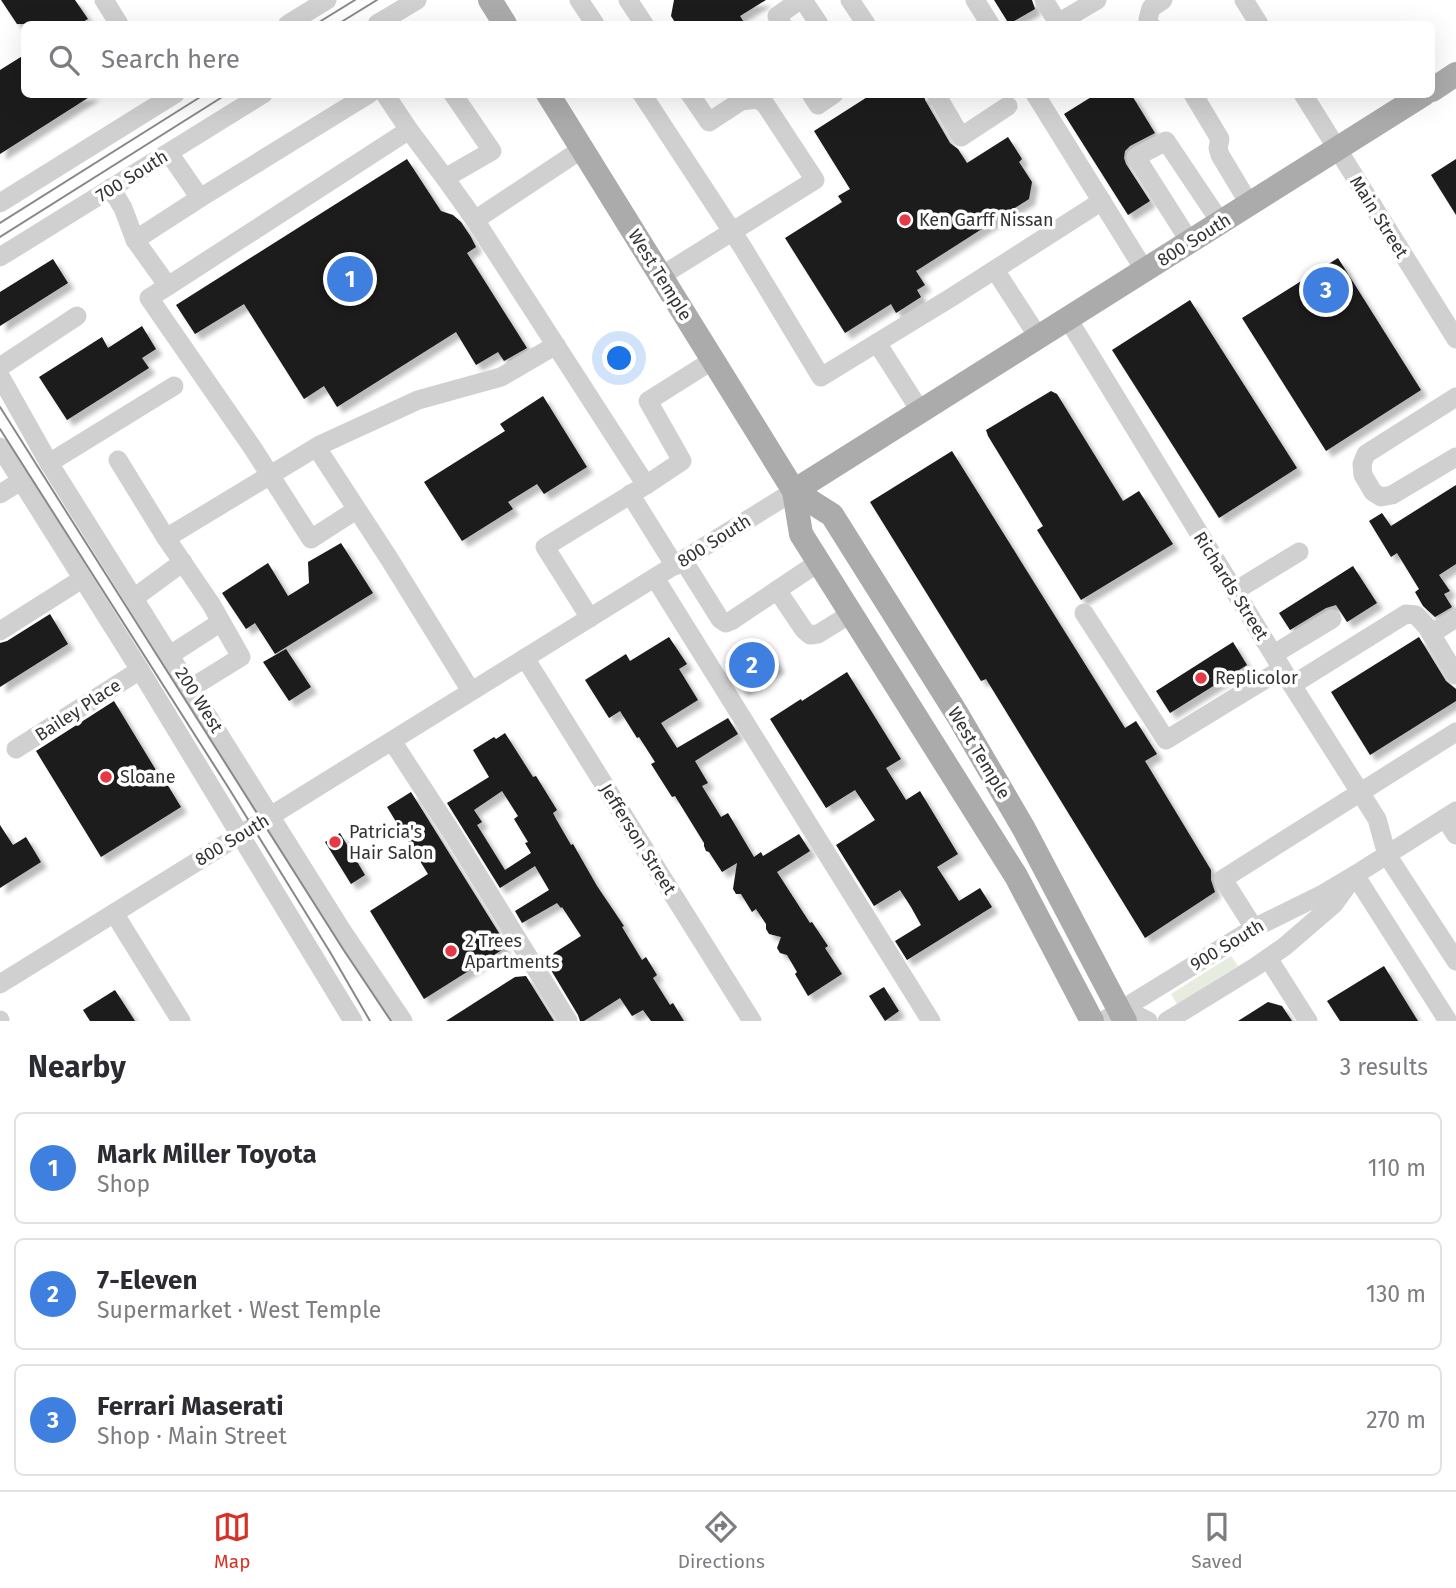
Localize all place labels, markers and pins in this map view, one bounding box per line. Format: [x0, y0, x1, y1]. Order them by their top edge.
place label: Ken Garff Nissan [919, 209, 1054, 231]
marker: Ken Garff Nissan [897, 212, 913, 228]
pin: 1 [327, 253, 373, 305]
pin: 3 [1303, 264, 1349, 316]
pin: 2 [729, 639, 775, 691]
place label: Replicolor [1215, 667, 1298, 689]
marker: Replicolor [1193, 670, 1209, 686]
place label: Sloane [120, 766, 175, 788]
marker: Sloane [98, 769, 114, 785]
place label: Patricia's Hair Salon [349, 821, 434, 864]
marker: Patricia's Hair Salon [327, 834, 343, 850]
place label: 2 Trees Apartments [465, 930, 560, 973]
marker: 2 Trees Apartments [443, 943, 459, 959]

